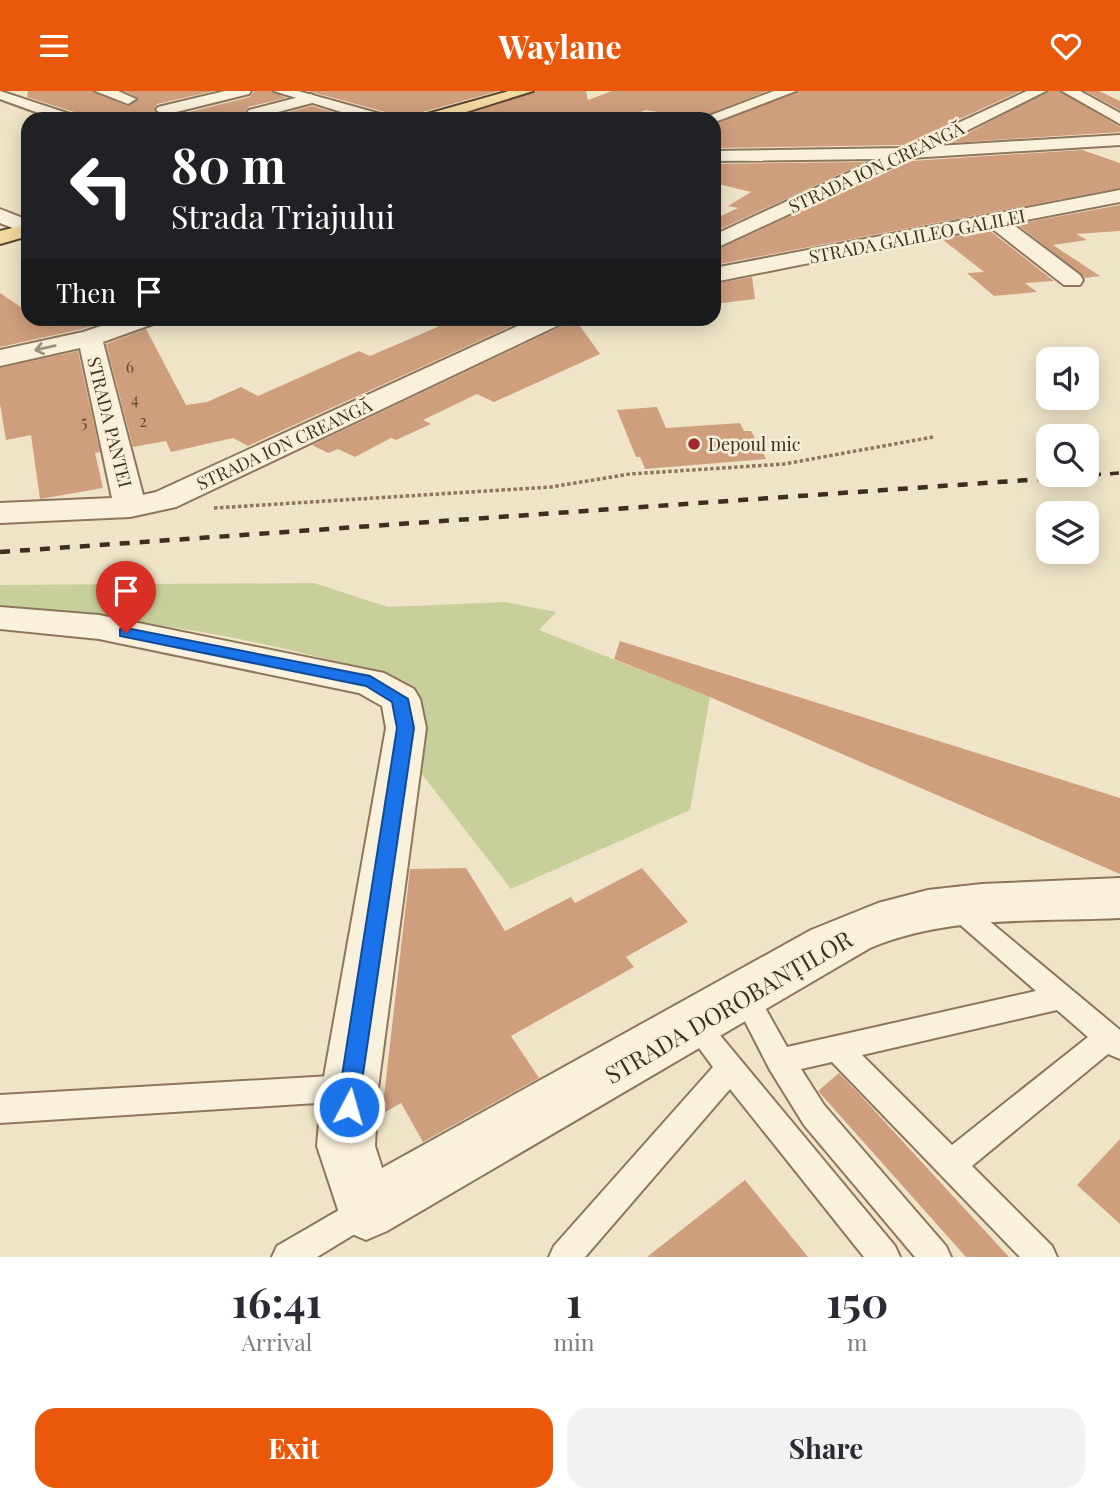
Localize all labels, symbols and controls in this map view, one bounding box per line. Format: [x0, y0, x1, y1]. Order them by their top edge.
text: Waylane [498, 24, 622, 67]
icon: menu [35, 27, 73, 65]
icon: heart [1047, 27, 1085, 65]
street label: STRADA ION CREANGĂ [784, 116, 968, 218]
text: 80 m [171, 131, 286, 196]
icon: left [56, 140, 147, 231]
text: Strada Triajului [171, 194, 395, 237]
street label: STRADA GALILEO GALILEI [807, 203, 1027, 269]
icon: arrive [130, 273, 168, 311]
text: Then [56, 275, 116, 310]
one-way arrow [34, 342, 57, 355]
map controls [1036, 347, 1099, 564]
button: sound [1036, 347, 1099, 410]
street label: STRADA PANTEI [82, 354, 138, 490]
house number: 6 [126, 356, 134, 377]
house number: 4 [131, 388, 139, 409]
street label: STRADA ION CREANGĂ [192, 393, 376, 495]
house number: 2 [139, 410, 147, 431]
house number: 5 [81, 411, 87, 432]
button: search [1036, 424, 1099, 487]
place label: Depoul mic [708, 432, 801, 456]
marker: Depoul mic [686, 436, 702, 452]
button: layers [1036, 501, 1099, 564]
pin [96, 561, 156, 633]
icon: arrive [107, 572, 145, 610]
street label: STRADA DOROBANȚILOR [598, 922, 858, 1090]
position arrow [312, 1070, 386, 1144]
text: 16:41 [232, 1273, 322, 1329]
text: 1 [566, 1273, 582, 1329]
text: 150 [826, 1273, 888, 1329]
text: Arrival [241, 1326, 312, 1357]
text: min [554, 1326, 595, 1357]
text: m [847, 1326, 867, 1357]
button: Exit [35, 1408, 553, 1488]
button: Share [567, 1408, 1085, 1488]

